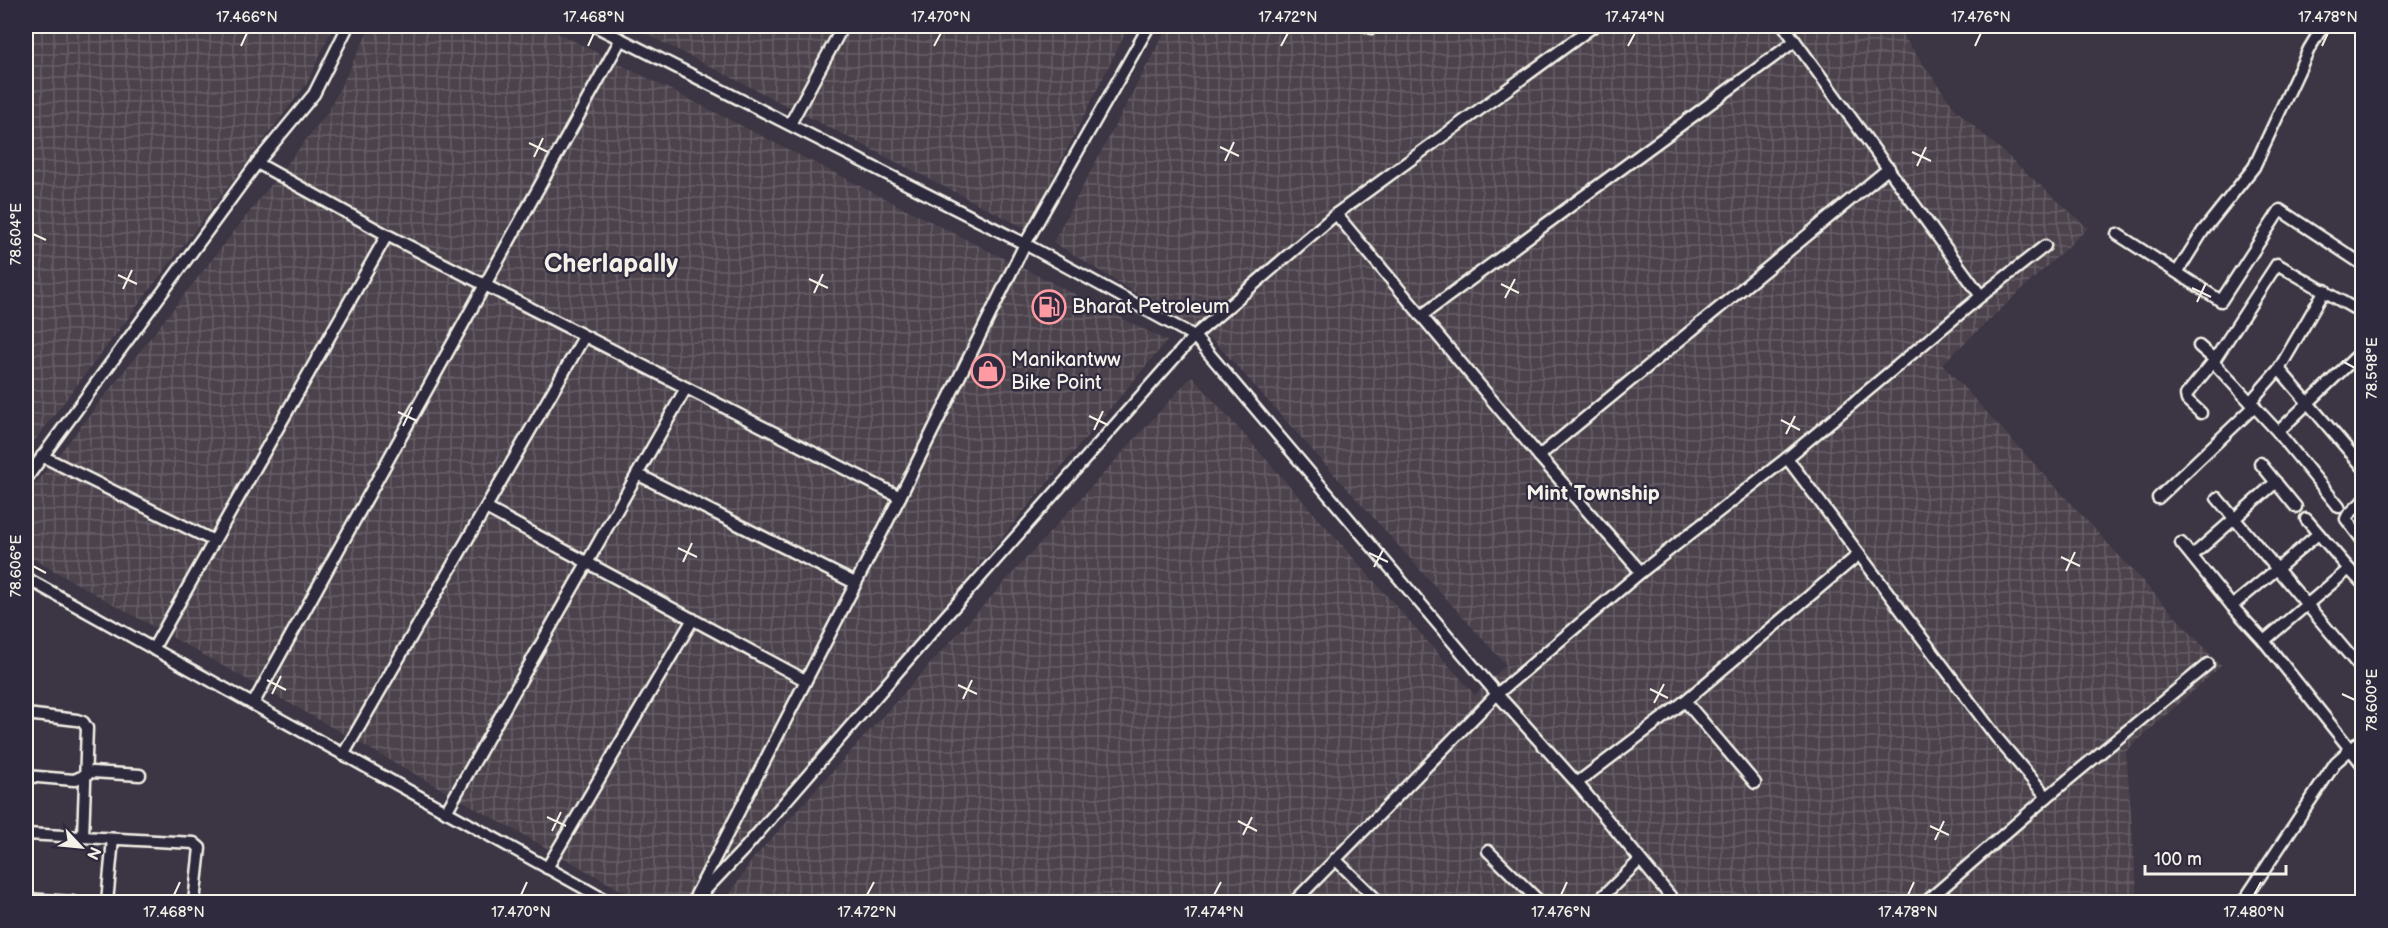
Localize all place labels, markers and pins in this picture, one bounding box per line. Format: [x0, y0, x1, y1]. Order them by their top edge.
fuel station icon: Bharat Petroleum [1031, 289, 1067, 325]
place label: Bharat Petroleum [1072, 295, 1230, 319]
place label: Manikantww Bike Point [1011, 348, 1121, 395]
shop icon: Manikantww Bike Point [970, 353, 1006, 389]

